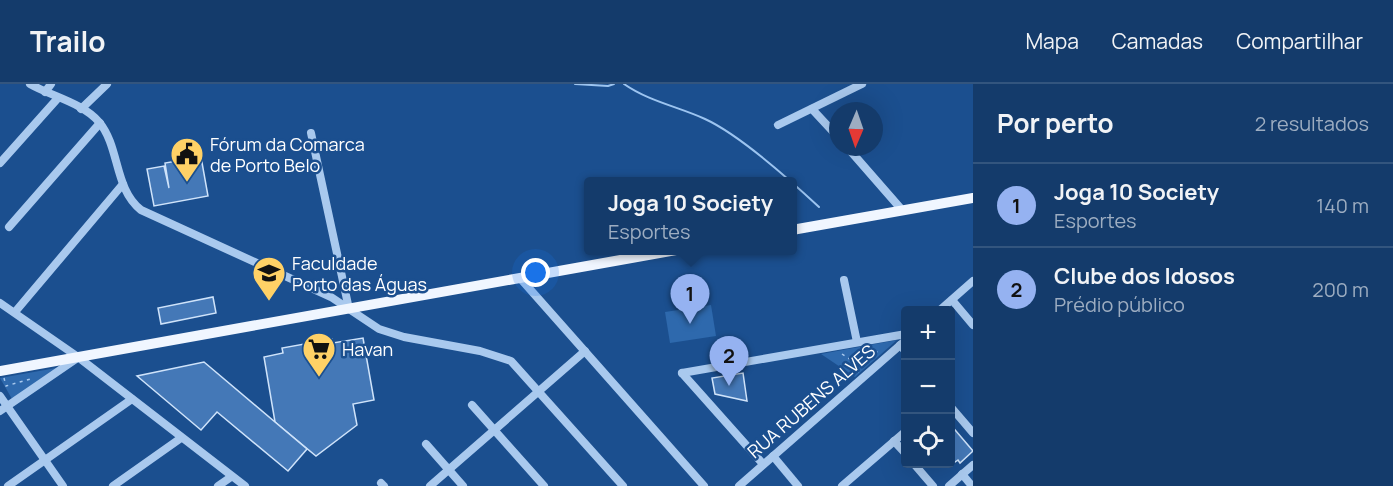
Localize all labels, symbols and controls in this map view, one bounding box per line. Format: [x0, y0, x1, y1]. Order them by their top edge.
text: Trailo [30, 22, 106, 60]
text: Mapa [1025, 27, 1079, 55]
text: Camadas [1112, 27, 1203, 55]
text: Compartilhar [1236, 27, 1363, 55]
north arrow [829, 102, 883, 156]
text: Por perto [997, 105, 1114, 141]
text: 2 resultados [1255, 110, 1369, 137]
place label: Fórum da Comarca de Porto Belo [210, 132, 365, 177]
public building icon: Fórum da Comarca de Porto Belo [169, 136, 205, 183]
popup [584, 177, 797, 255]
text: Joga 10 Society [1054, 177, 1219, 207]
text: Joga 10 Society [608, 188, 773, 218]
text: 1 [1012, 192, 1021, 219]
text: 140 m [1316, 192, 1369, 219]
text: Esportes [1054, 207, 1137, 234]
text: Esportes [608, 218, 691, 245]
place label: Faculdade Porto das Águas [292, 251, 427, 296]
school or university icon: Faculdade Porto das Águas [251, 255, 287, 302]
your location [521, 258, 550, 287]
text: Clube dos Idosos [1054, 261, 1235, 291]
pin: 1 [670, 274, 710, 324]
text: 2 [1011, 276, 1022, 303]
text: 200 m [1312, 276, 1369, 303]
text: Prédio público [1054, 291, 1185, 318]
map controls [901, 306, 955, 468]
button: + [901, 306, 955, 360]
supermarket icon: Havan [301, 331, 337, 378]
pin: 2 [710, 336, 748, 386]
place label: Havan [342, 337, 393, 361]
street label: RUA RUBENS ALVES [742, 339, 880, 463]
button: − [901, 360, 955, 414]
button: locate [901, 414, 955, 468]

